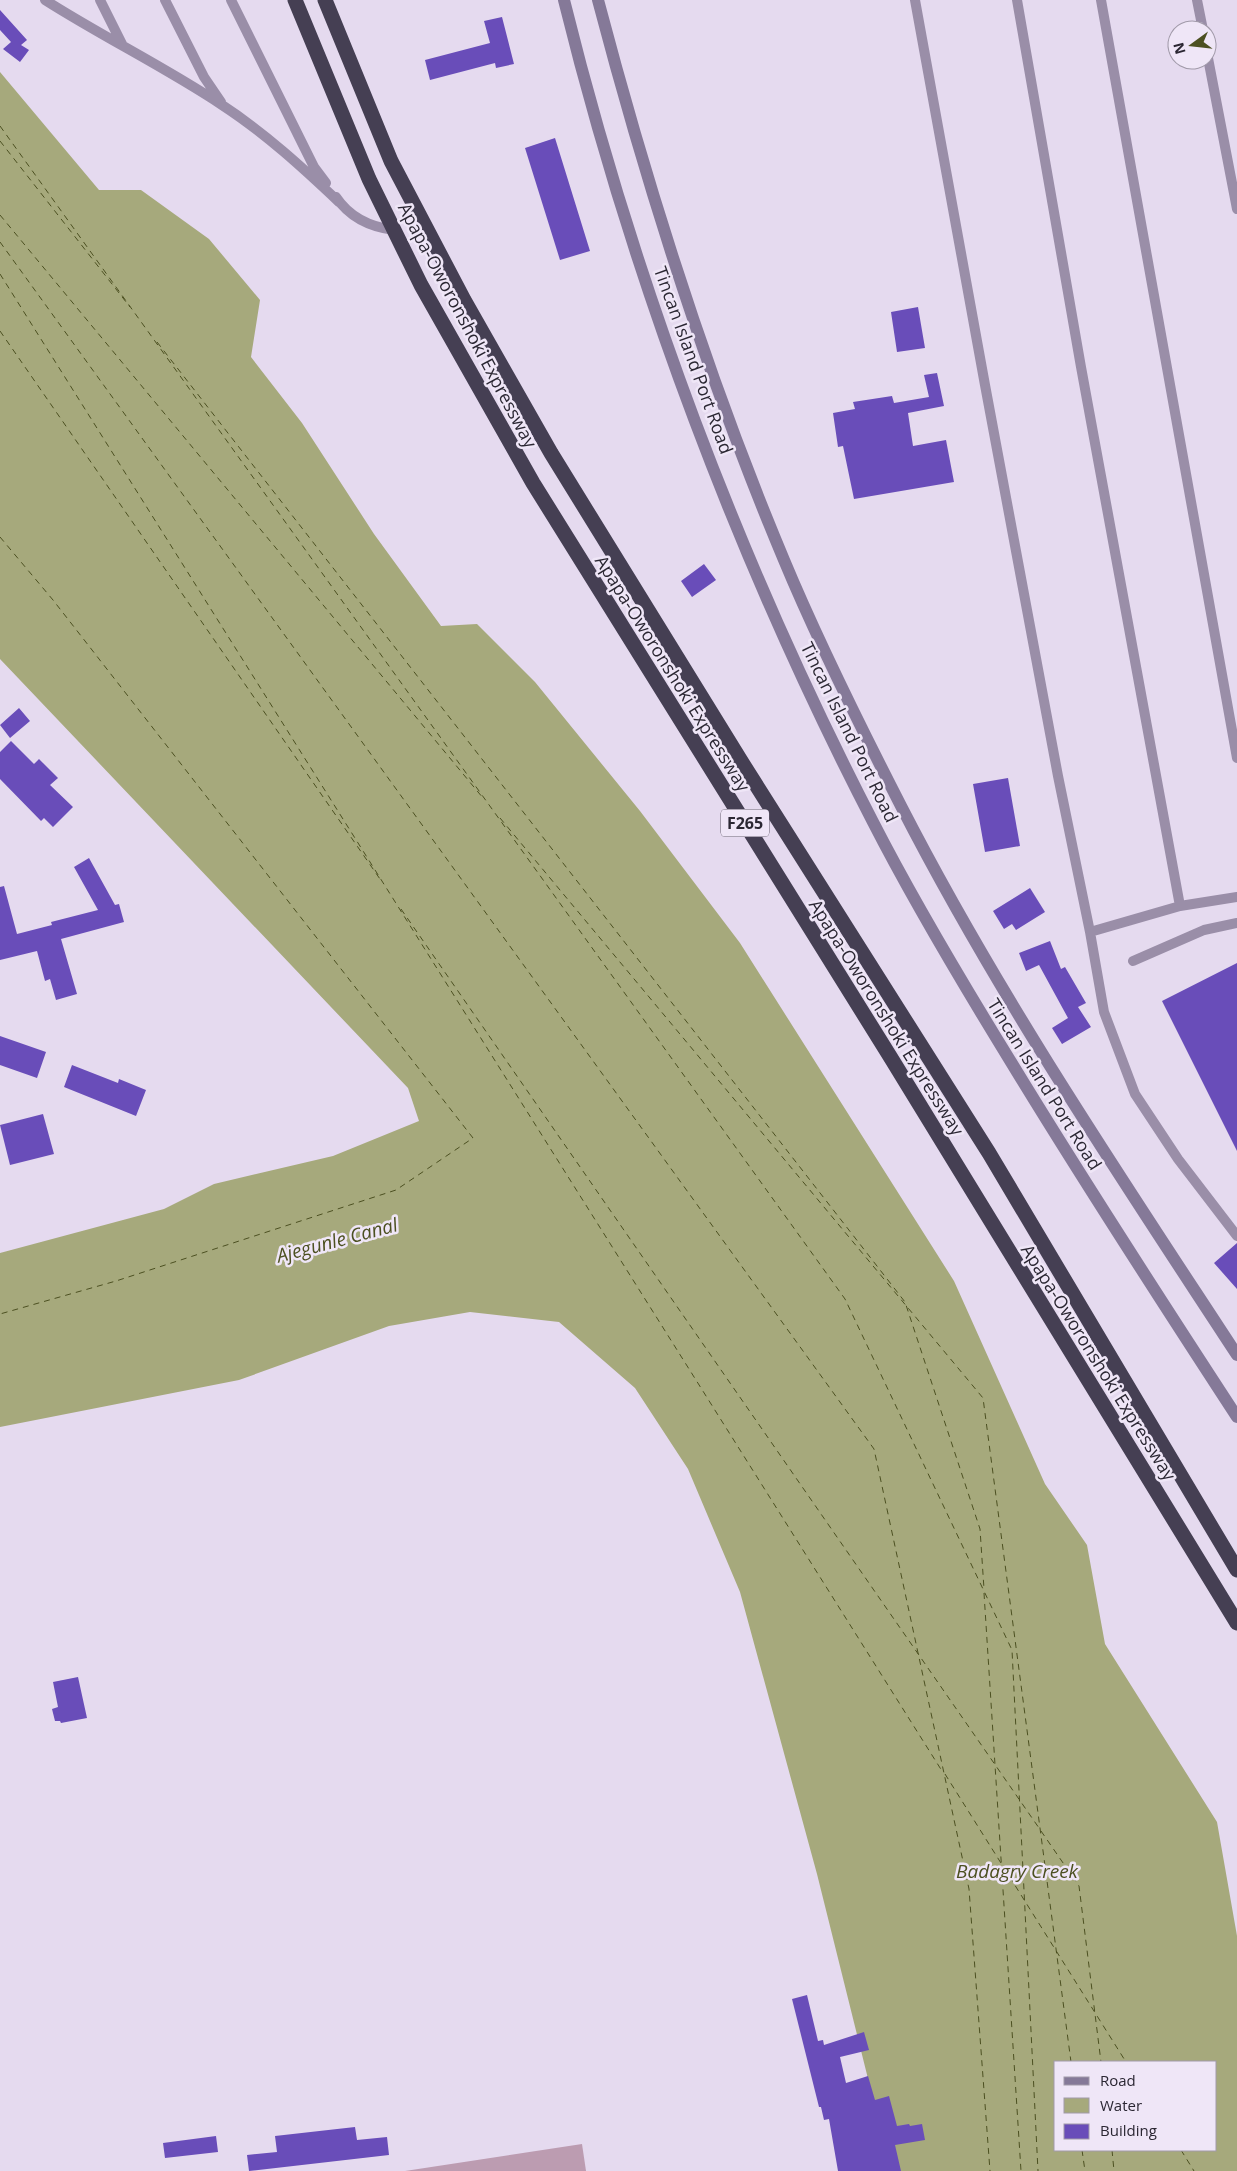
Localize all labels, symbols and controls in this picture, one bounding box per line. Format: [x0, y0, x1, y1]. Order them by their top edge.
north arrow [1167, 20, 1217, 70]
text: N [1168, 41, 1190, 56]
street label: Apapa-Oworonshoki Expressway [393, 198, 543, 453]
street label: Tincan Island Port Road [649, 263, 739, 457]
street label: Apapa-Oworonshoki Expressway [590, 550, 756, 797]
street label: Tincan Island Port Road [796, 638, 904, 826]
road number: F265 [721, 810, 769, 836]
street label: Apapa-Oworonshoki Expressway [804, 894, 970, 1141]
street label: Tincan Island Port Road [982, 994, 1108, 1174]
water label: Ajegunle Canal [272, 1211, 402, 1269]
street label: Apapa-Oworonshoki Expressway [1016, 1239, 1182, 1486]
water label: Badagry Creek [956, 1858, 1079, 1884]
legend [1054, 2061, 1217, 2151]
text: Road [1100, 2070, 1136, 2090]
text: Water [1100, 2095, 1142, 2115]
text: Building [1100, 2120, 1157, 2140]

